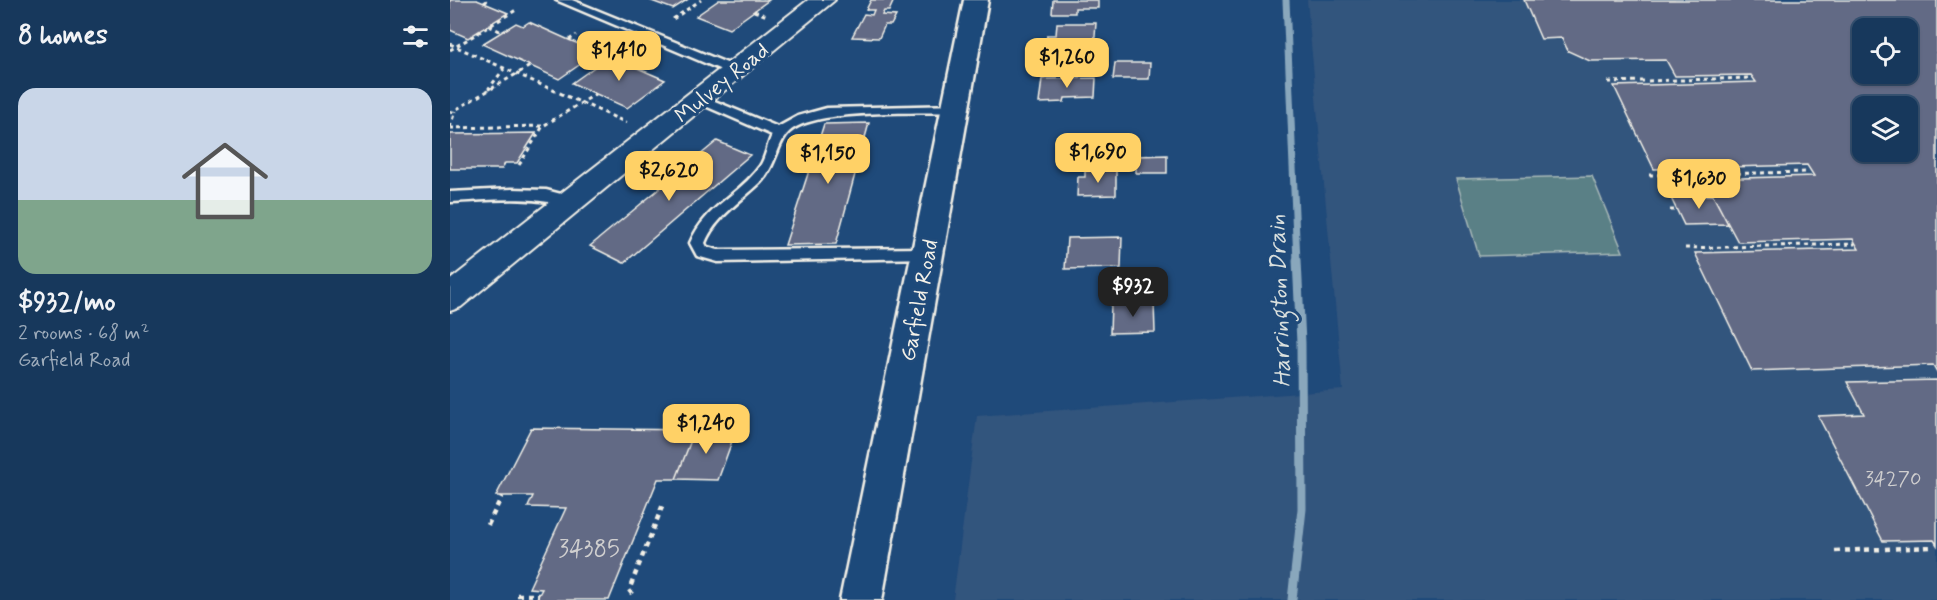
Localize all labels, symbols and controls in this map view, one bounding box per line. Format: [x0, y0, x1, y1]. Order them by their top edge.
map controls [1852, 18, 1918, 162]
button: locate [1852, 18, 1918, 84]
text: 8 homes [18, 19, 108, 53]
icon: filters [399, 20, 432, 53]
pin: $1,410 [570, 31, 668, 82]
text: $1,410 [591, 37, 647, 64]
street label: Mulvey Road [669, 37, 775, 130]
pin: $1,260 [1018, 38, 1116, 89]
text: $1,260 [1039, 44, 1095, 71]
button: layers [1852, 96, 1918, 162]
icon: home [171, 127, 279, 235]
pin: $1,690 [1049, 133, 1147, 184]
pin: $1,150 [779, 134, 877, 185]
text: $1,690 [1069, 139, 1127, 166]
text: $1,150 [800, 140, 856, 167]
pin: $2,620 [620, 151, 718, 202]
text: $2,620 [639, 157, 699, 184]
pin: $1,630 [1650, 159, 1748, 210]
text: $1,630 [1671, 165, 1727, 192]
water label: Harrington Drain [1262, 214, 1302, 388]
street label: Garfield Road [894, 237, 945, 364]
pin: $932 [1097, 267, 1169, 318]
text: $932 [1112, 273, 1154, 300]
text: $932/mo [18, 286, 116, 320]
text: 2 rooms · 68 m² [18, 320, 149, 347]
text: Garfield Road [18, 347, 130, 374]
pin: $1,240 [657, 404, 755, 455]
text: $1,240 [677, 410, 735, 437]
house number: 34270 [1865, 466, 1921, 493]
house number: 34385 [558, 534, 620, 565]

